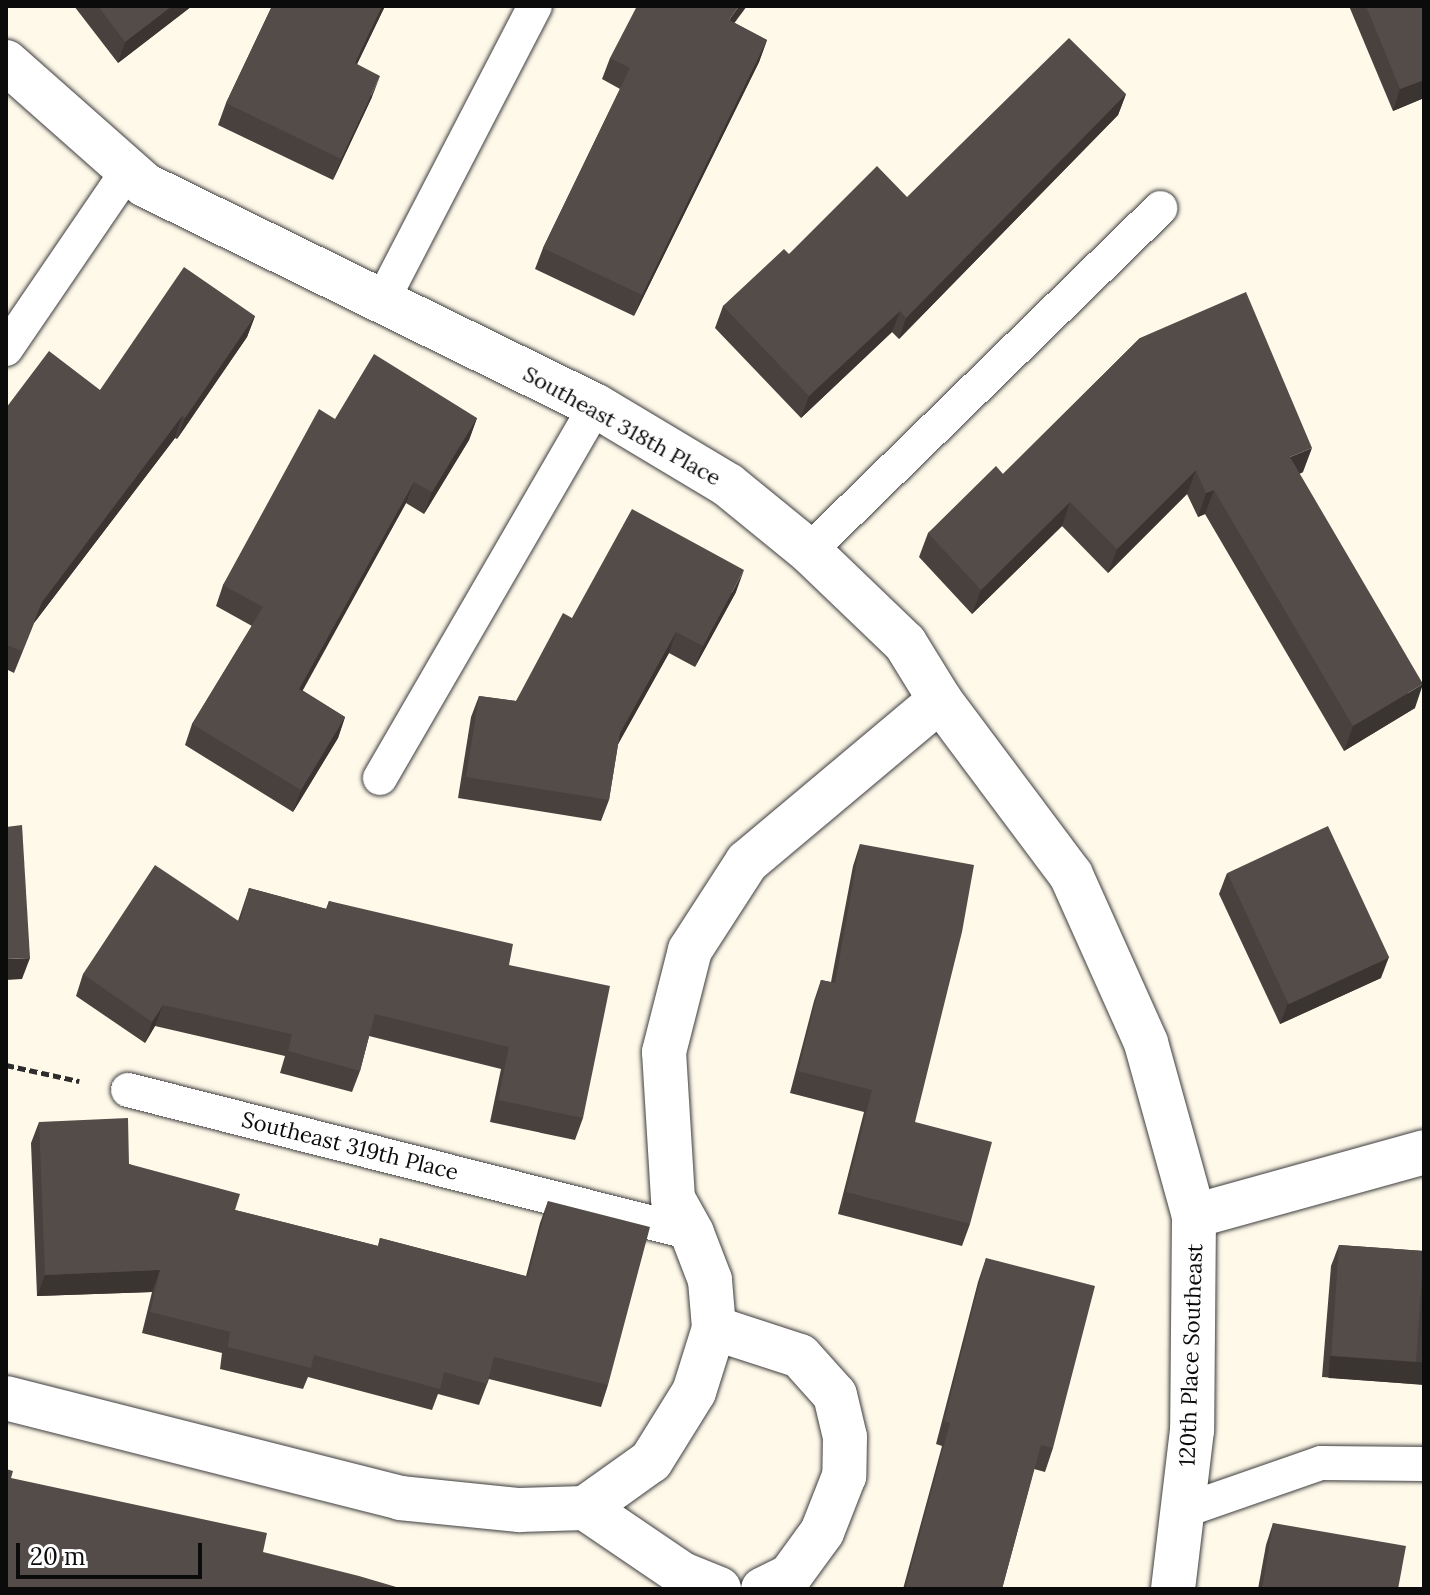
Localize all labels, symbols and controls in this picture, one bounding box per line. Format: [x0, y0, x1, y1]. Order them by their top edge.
street label: Southeast 318th Place [518, 361, 726, 491]
street label: Southeast 319th Place [239, 1106, 461, 1186]
street label: 120th Place Southeast [1174, 1243, 1208, 1467]
scale bar [20, 1527, 206, 1577]
text: 20 m [30, 1541, 86, 1572]

